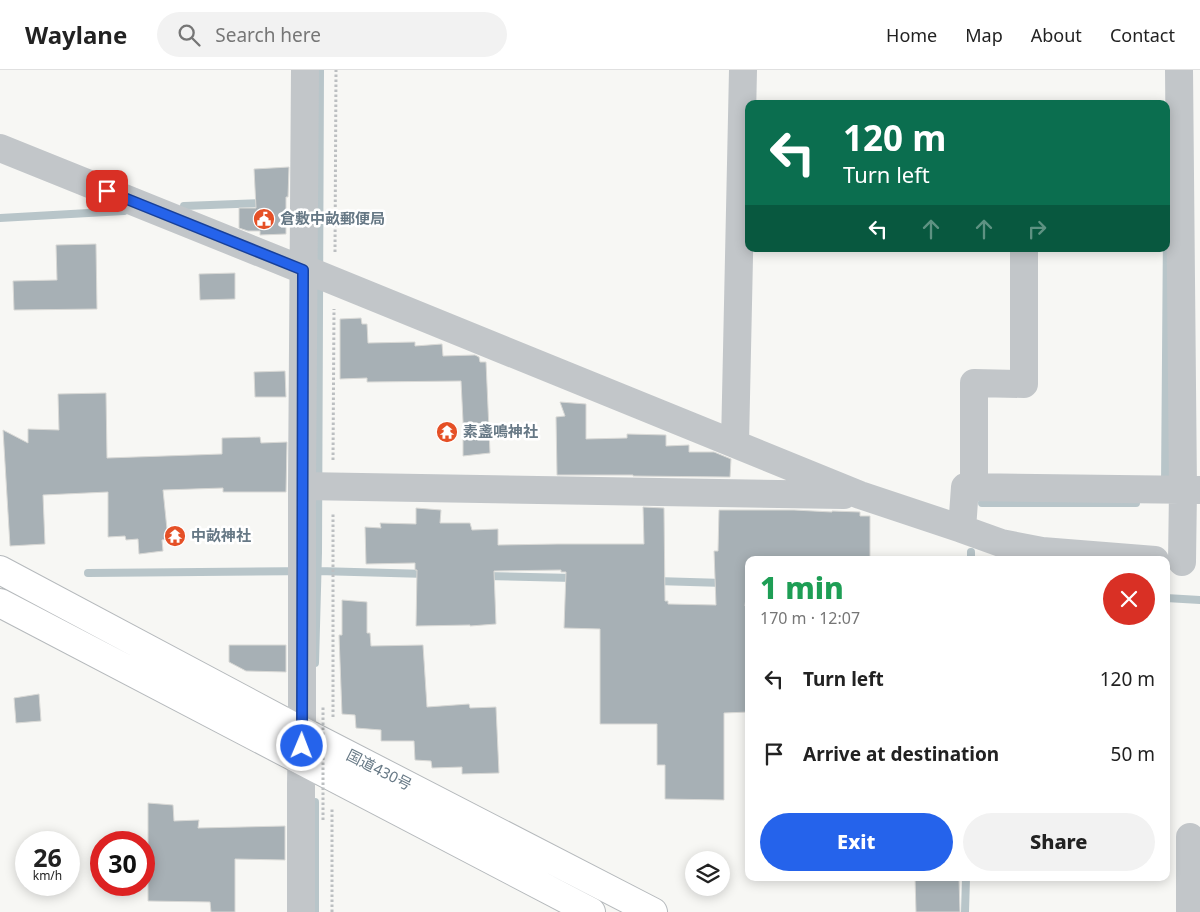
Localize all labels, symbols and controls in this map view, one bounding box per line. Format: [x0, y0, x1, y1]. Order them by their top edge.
search box [157, 12, 507, 57]
text: Waylane [25, 18, 127, 51]
icon: search [175, 21, 203, 49]
text: Search here [215, 22, 321, 48]
text: Home [886, 23, 937, 47]
text: Map [965, 23, 1003, 47]
text: About [1031, 23, 1082, 47]
text: Contact [1110, 23, 1175, 47]
text: 120 m [843, 114, 946, 161]
icon: left [760, 120, 825, 185]
text: Turn left [843, 159, 930, 189]
pin [86, 170, 128, 212]
icon: arrive [93, 177, 121, 205]
public building icon: 倉敷中畝郵便局 [252, 207, 276, 231]
place label: 倉敷中畝郵便局 [280, 208, 385, 228]
icon: left [864, 215, 892, 243]
icon: ahead [917, 215, 945, 243]
icon: ahead [970, 215, 998, 243]
icon: right [1023, 215, 1051, 243]
temple icon: 素盞鳴神社 [435, 420, 459, 444]
place label: 素盞鳴神社 [463, 421, 538, 441]
temple icon: 中畝神社 [163, 524, 187, 548]
place label: 中畝神社 [191, 525, 251, 545]
text: 1 min [760, 567, 844, 608]
button: close [1103, 573, 1155, 625]
text: 170 m · 12:07 [760, 607, 860, 629]
icon: left [760, 665, 788, 693]
text: Turn left [803, 666, 884, 692]
text: 120 m [1100, 666, 1155, 692]
position arrow [275, 719, 327, 771]
icon: arrive [760, 740, 788, 768]
text: Arrive at destination [803, 741, 999, 767]
text: 50 m [1111, 741, 1155, 767]
street label: 国道430号 [343, 744, 416, 794]
button: Exit [760, 813, 953, 871]
button: Share [963, 813, 1155, 871]
speed limit sign: 30 [90, 831, 155, 896]
text: 26 [33, 840, 62, 874]
map controls [685, 851, 730, 896]
button: layers [685, 851, 730, 896]
text: km/h [33, 867, 62, 884]

